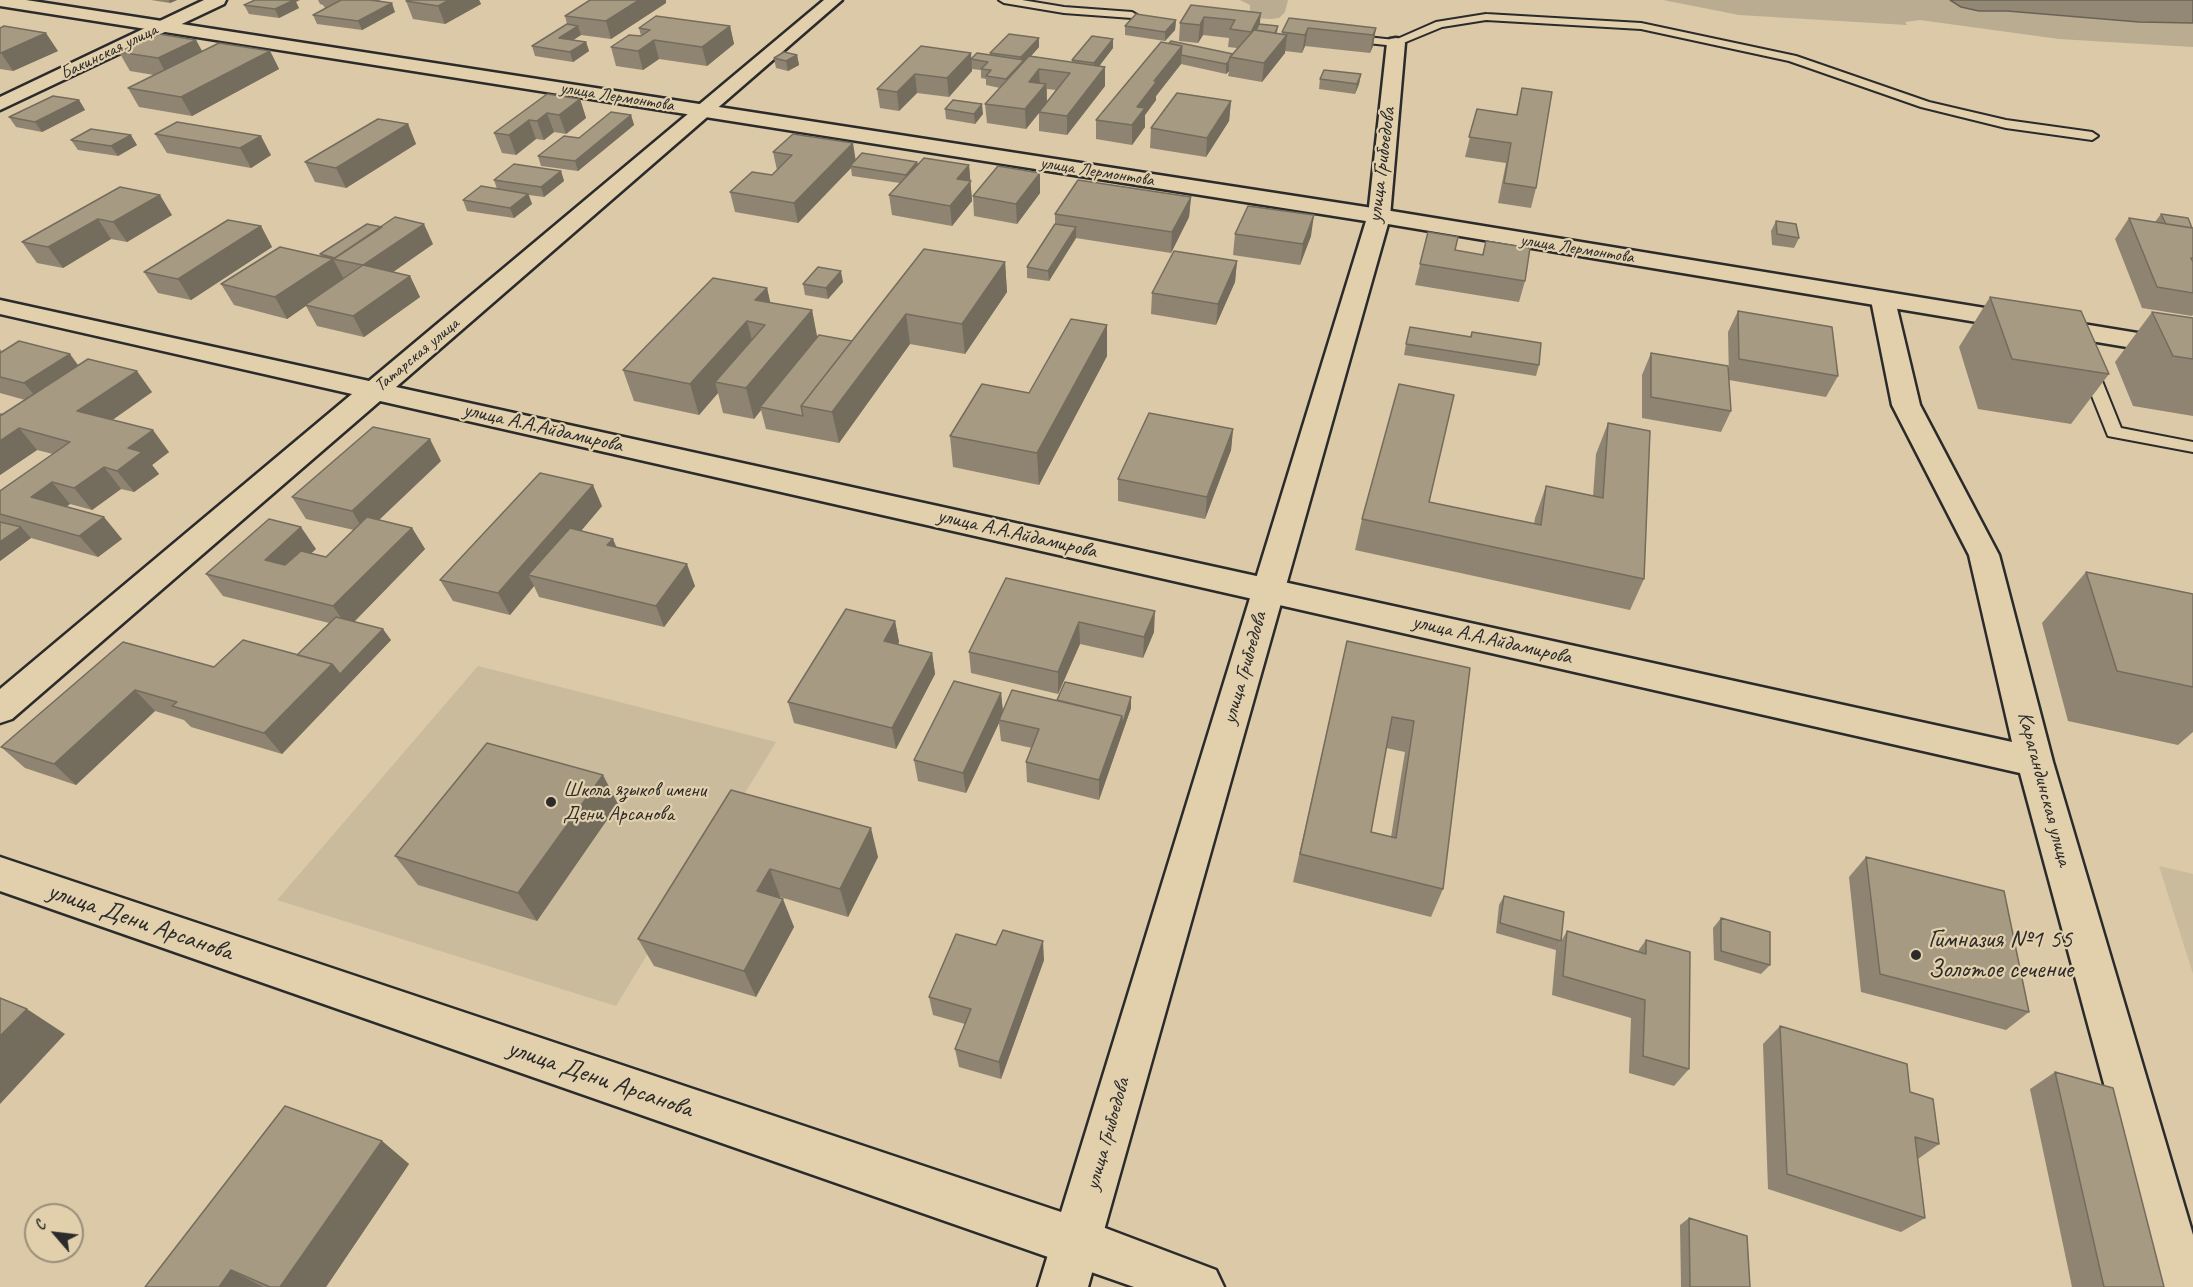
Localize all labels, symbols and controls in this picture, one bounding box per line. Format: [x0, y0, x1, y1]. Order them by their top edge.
street label: Бакинская улица [57, 19, 161, 85]
street label: улица Лермонтова [559, 77, 675, 117]
street label: улица Грибоедова [1362, 106, 1402, 224]
street label: улица Лермонтова [1039, 152, 1155, 192]
street label: улица Лермонтова [1519, 229, 1635, 269]
street label: Татарская улица [370, 313, 464, 397]
street label: улица А.А.Айдамирова [461, 397, 625, 459]
street label: улица А.А.Айдамирова [935, 503, 1099, 565]
street label: улица Грибоедова [1217, 609, 1273, 727]
street label: улица А.А.Айдамирова [1410, 609, 1574, 671]
street label: Карагандинская улица [2011, 709, 2077, 869]
place label: Школа языков имени Дени Арсанова [563, 777, 706, 827]
marker: Школа языков имени Дени Арсанова [544, 795, 558, 809]
street label: улица Дени Арсанова [43, 876, 237, 968]
place label: Гимназия №1 55 Золотое сечение [1928, 924, 2073, 986]
marker: Гимназия №1 55 Золотое сечение [1909, 948, 1923, 962]
street label: улица Дени Арсанова [503, 1033, 697, 1125]
street label: улица Грибоедова [1080, 1075, 1136, 1193]
north arrow [24, 1203, 84, 1263]
text: С [29, 1217, 51, 1234]

